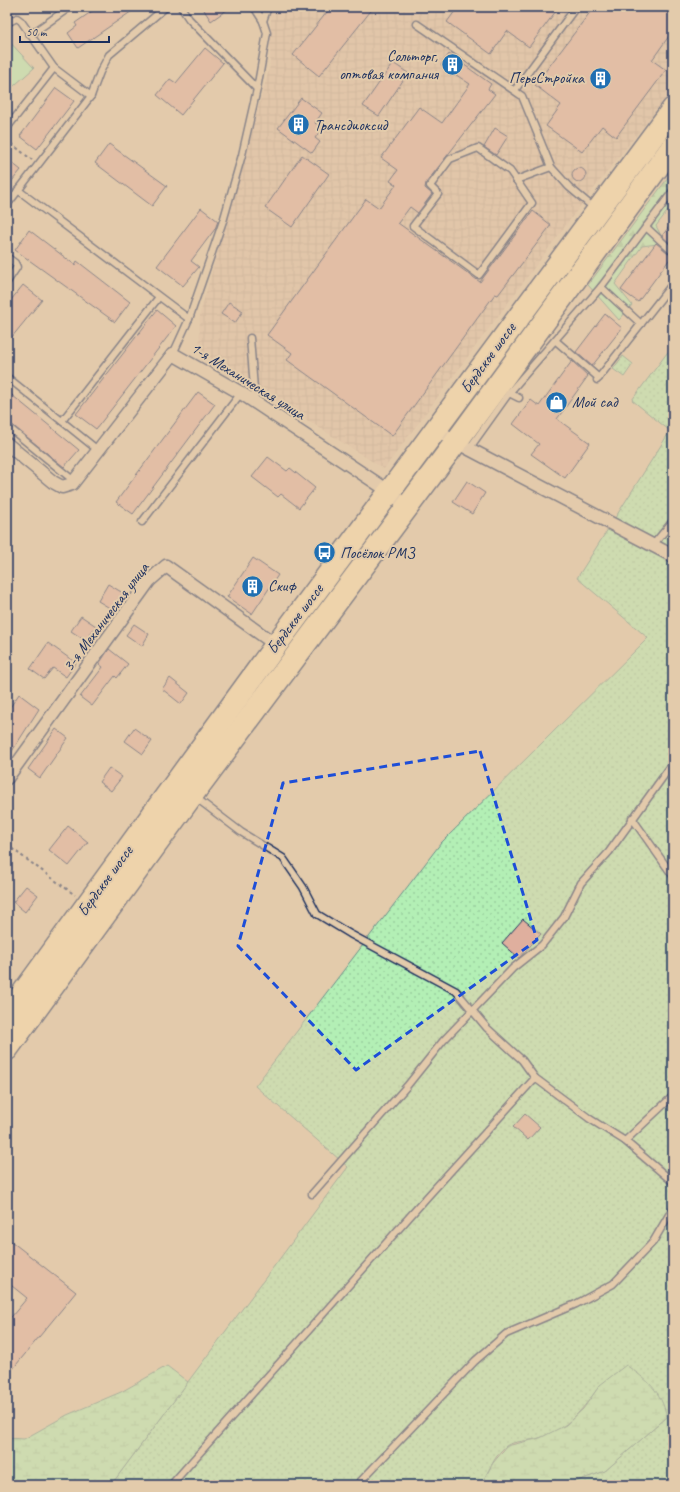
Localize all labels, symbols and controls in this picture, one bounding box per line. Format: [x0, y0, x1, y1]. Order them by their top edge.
scale bar [20, 18, 109, 44]
text: 50 m [26, 24, 48, 40]
place label: Сольторг, оптовая компания [339, 46, 439, 84]
building icon: Сольторг, оптовая компания [440, 52, 466, 78]
building icon: ПереСтройка [587, 65, 613, 91]
place label: ПереСтройка [509, 68, 585, 88]
building icon: Трансдиоксид [286, 112, 312, 138]
place label: Трансдиоксид [314, 115, 388, 135]
street label: Бердское шоссе [456, 317, 521, 397]
street label: 1-я Механическая улица [187, 338, 310, 425]
shop icon: Мой сад [543, 389, 569, 415]
place label: Мой сад [572, 392, 619, 412]
bus stop icon: Посёлок РМЗ [311, 540, 337, 566]
place label: Посёлок РМЗ [340, 543, 416, 563]
street label: 3-я Механическая улица [59, 558, 154, 675]
building icon: Скиф [239, 573, 265, 599]
place label: Скиф [268, 576, 298, 596]
street label: Бердское шоссе [262, 579, 329, 658]
street label: Бердское шоссе [73, 840, 138, 920]

